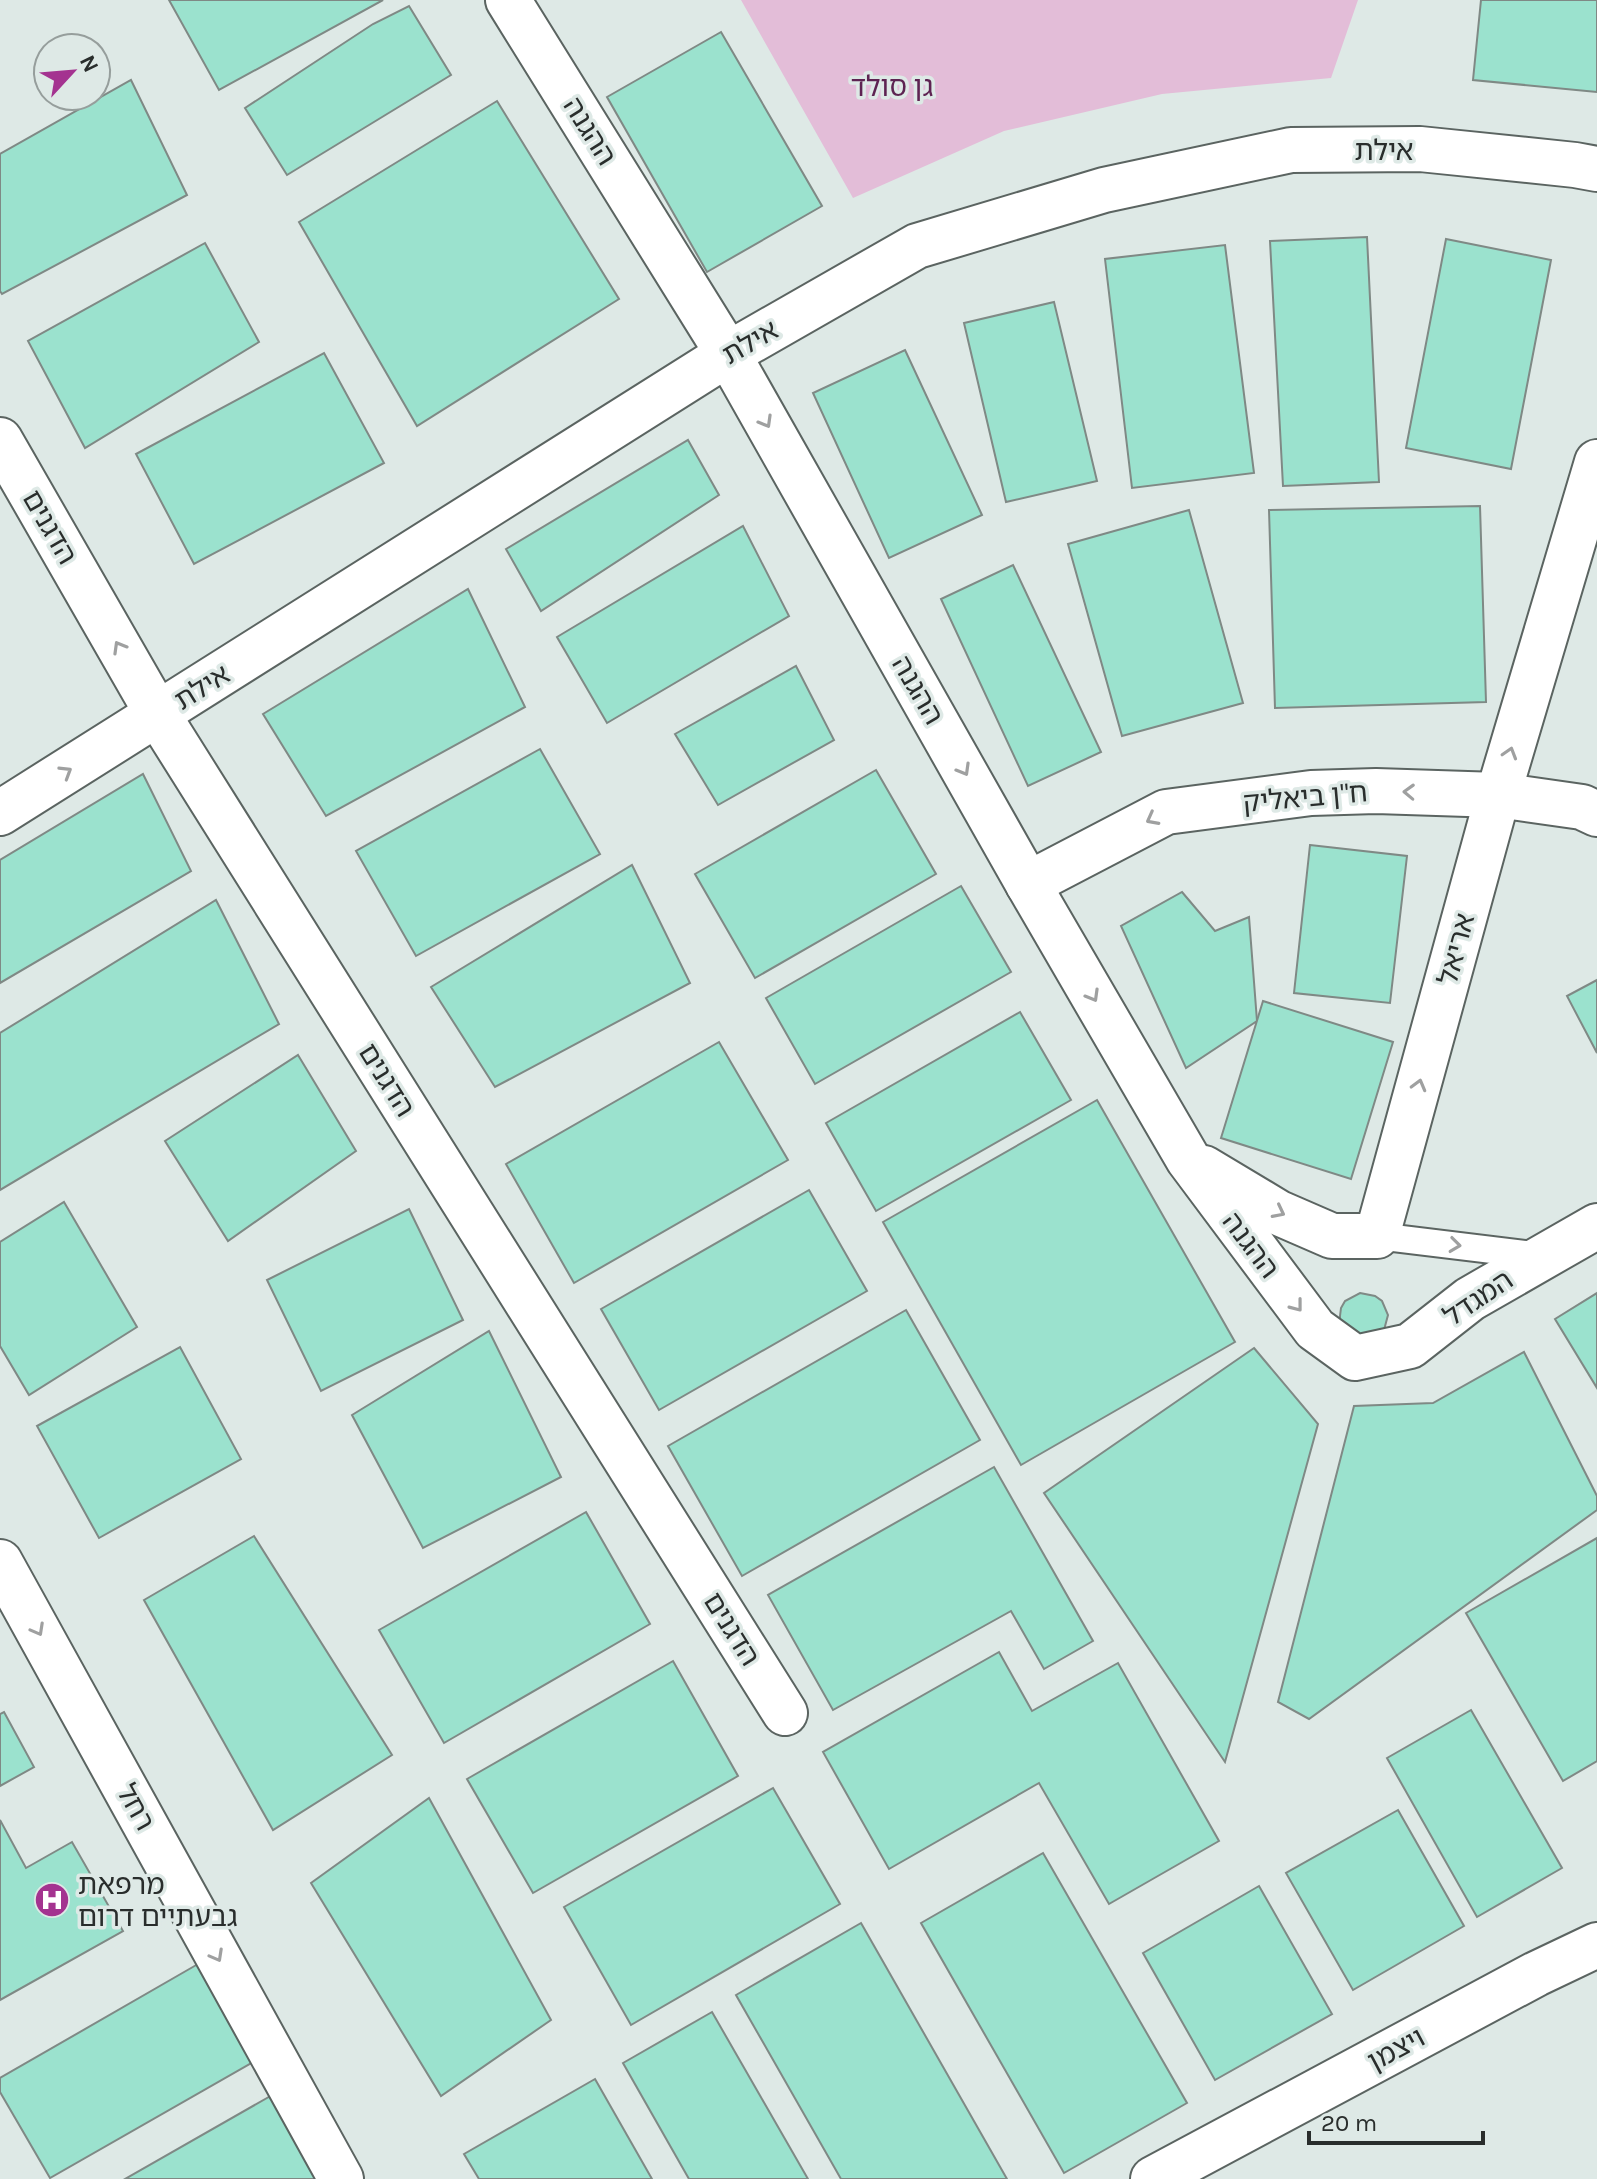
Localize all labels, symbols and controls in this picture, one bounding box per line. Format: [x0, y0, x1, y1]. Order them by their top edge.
north arrow [32, 32, 112, 112]
text: N [74, 51, 104, 76]
park label: גן סולד [851, 70, 933, 103]
street label: ההגנה [556, 91, 624, 171]
street label: אילת [1354, 134, 1414, 167]
street label: אילת [716, 313, 784, 371]
one-way arrow [756, 414, 772, 428]
street label: הדגנים [16, 484, 84, 570]
one-way arrow [113, 641, 129, 656]
street label: ההגנה [885, 650, 951, 730]
street label: אילת [168, 657, 236, 717]
one-way arrow [1501, 747, 1517, 761]
one-way arrow [954, 762, 969, 777]
one-way arrow [57, 766, 72, 781]
street label: ח"ן ביאליק [1241, 775, 1369, 819]
one-way arrow [1402, 783, 1415, 800]
one-way arrow [1146, 809, 1161, 824]
street label: אריאל [1431, 910, 1481, 988]
one-way arrow [1083, 987, 1099, 1002]
street label: הדגנים [352, 1037, 422, 1123]
one-way arrow [1409, 1078, 1426, 1092]
one-way arrow [1271, 1203, 1286, 1218]
street label: ההגנה [1216, 1206, 1286, 1284]
one-way arrow [1448, 1237, 1461, 1254]
street label: המגדל [1437, 1263, 1519, 1333]
one-way arrow [1288, 1297, 1302, 1312]
street label: הדגנים [697, 1586, 767, 1672]
one-way arrow [28, 1622, 43, 1636]
street label: רחל [110, 1778, 162, 1836]
place label: מרפאת גבעתיים דרום [78, 1868, 238, 1933]
hospital icon: מרפאת גבעתיים דרום [33, 1881, 71, 1919]
one-way arrow [208, 1948, 223, 1962]
street label: ויצמן [1362, 2020, 1430, 2078]
scale bar [1309, 2095, 1483, 2145]
text: 20 m [1321, 2109, 1377, 2137]

